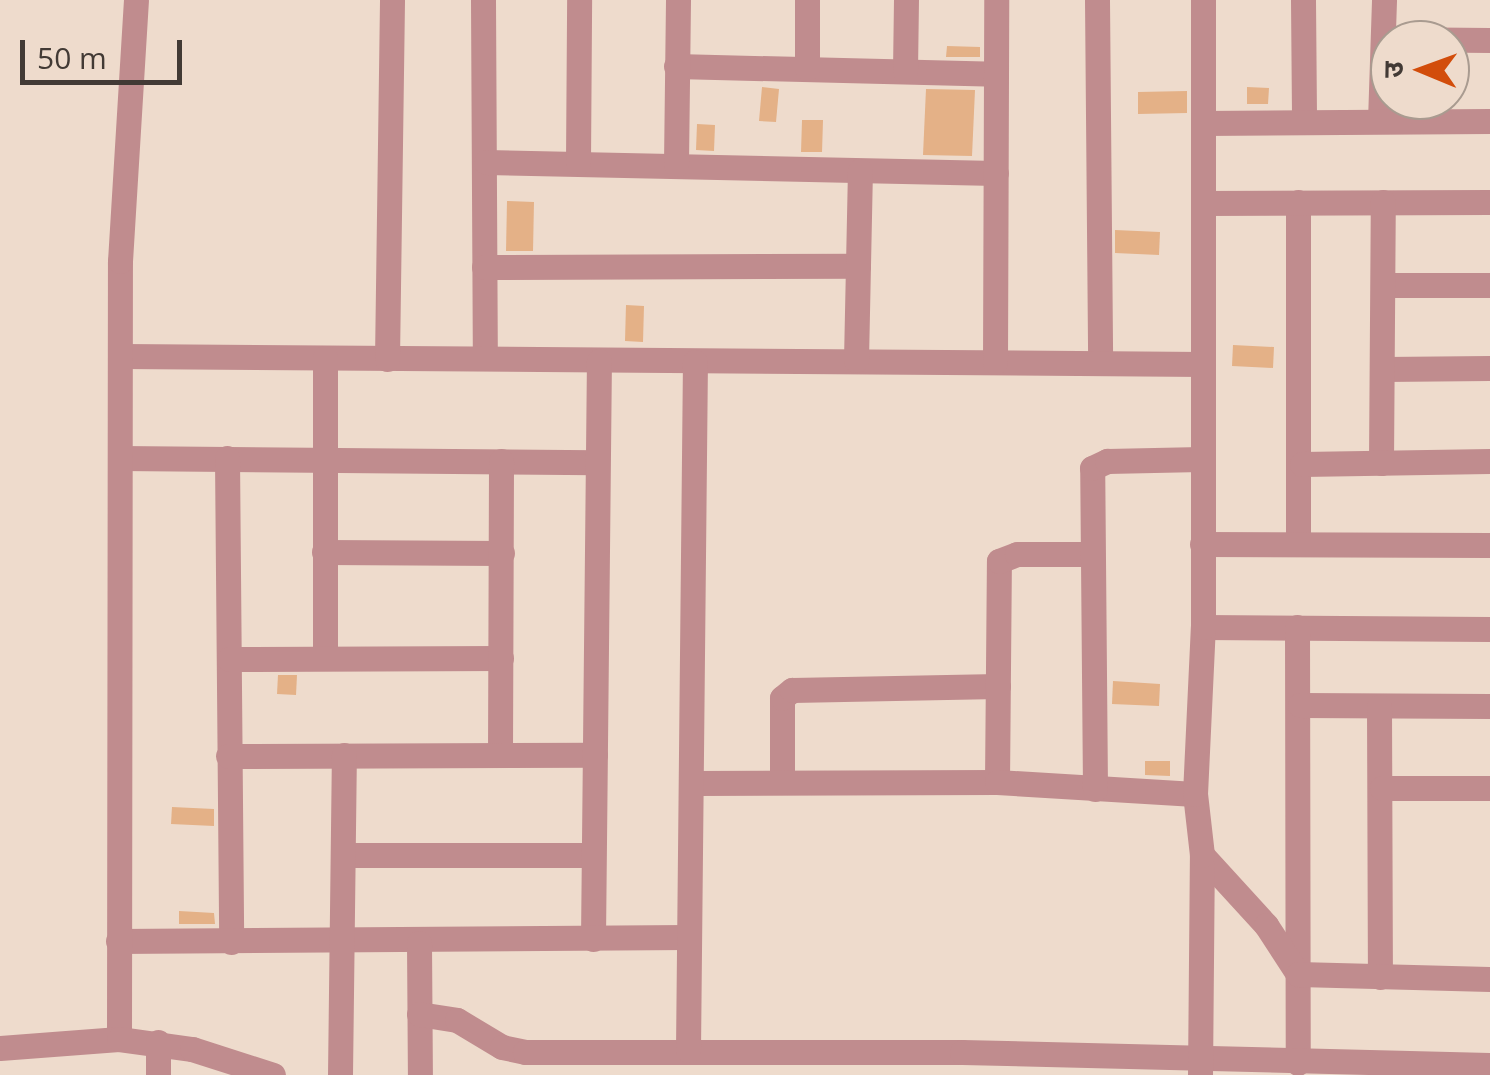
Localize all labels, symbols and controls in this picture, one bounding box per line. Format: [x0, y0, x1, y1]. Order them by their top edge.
scale bar [25, 20, 188, 82]
north arrow [1370, 20, 1470, 120]
text: 50 m [37, 37, 107, 78]
text: उ [1373, 61, 1411, 78]

